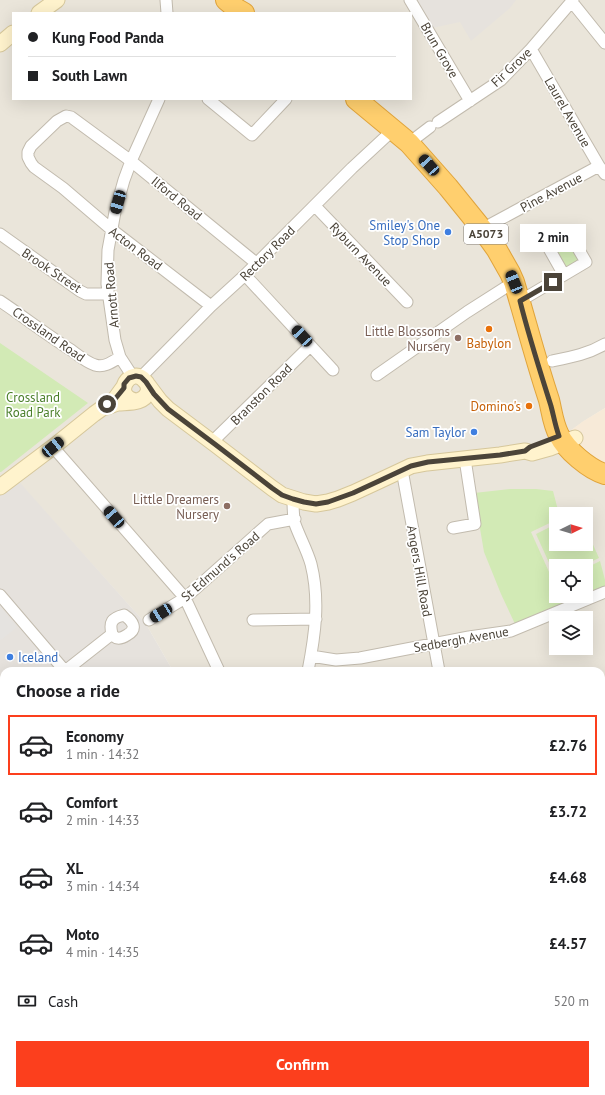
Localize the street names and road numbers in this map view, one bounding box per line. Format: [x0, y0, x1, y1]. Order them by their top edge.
street label: Brun Grove [417, 19, 462, 81]
street label: Fir Grove [487, 44, 535, 91]
street label: Laurel Avenue [541, 74, 595, 150]
street label: Pine Avenue [517, 169, 585, 216]
street label: Ilford Road [148, 173, 206, 224]
street label: Ryburn Avenue [326, 219, 395, 290]
street label: Rectory Road [236, 222, 299, 285]
street label: Acton Road [106, 223, 166, 274]
road number: A5073 [464, 224, 508, 244]
street label: Brook Street [19, 244, 85, 297]
street label: Arnott Road [100, 261, 123, 329]
street label: Crossland Road [9, 303, 88, 366]
street label: Branston Road [227, 360, 296, 429]
street label: Angers Hill Road [403, 524, 436, 618]
street label: St Edmund's Road [177, 528, 263, 605]
street label: Sedbergh Avenue [412, 623, 510, 656]

